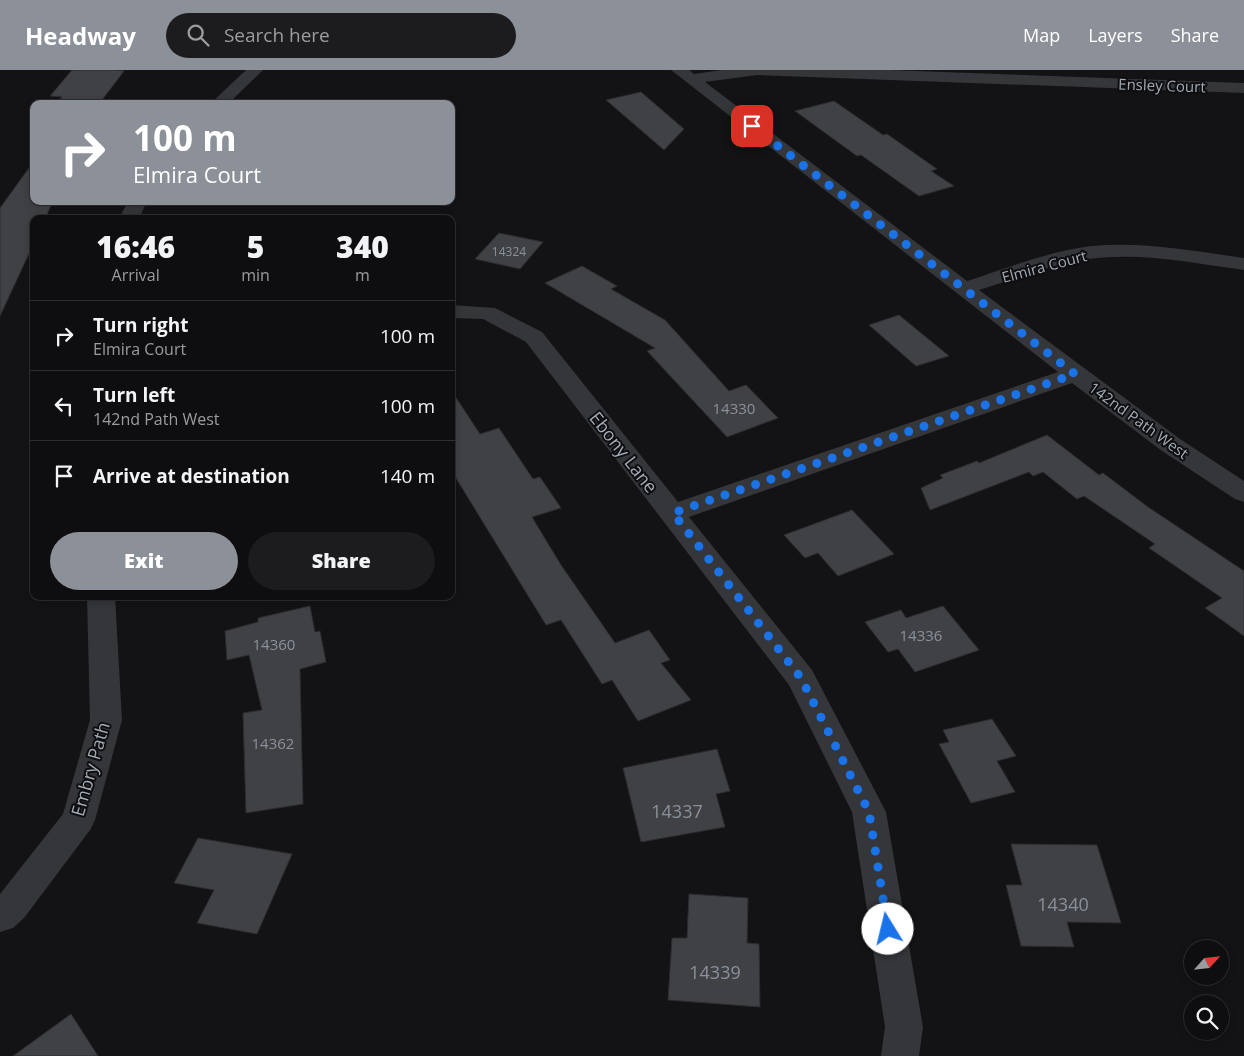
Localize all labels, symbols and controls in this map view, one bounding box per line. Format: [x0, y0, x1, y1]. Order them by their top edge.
search box [166, 13, 516, 58]
text: Headway [25, 19, 136, 52]
icon: search [184, 21, 212, 49]
text: Search here [224, 22, 330, 48]
text: Map [1023, 23, 1060, 47]
text: Layers [1088, 23, 1143, 47]
text: Share [1171, 23, 1219, 47]
street label: Ensley Court [1118, 73, 1206, 97]
pin [731, 105, 773, 147]
icon: arrive [738, 112, 766, 140]
text: 100 m [133, 114, 237, 161]
icon: right [50, 120, 115, 185]
text: Elmira Court [133, 159, 261, 189]
text: 16:46 [96, 226, 175, 267]
text: 5 [247, 226, 264, 267]
text: 340 [336, 226, 389, 267]
house number: 14324 [492, 243, 526, 260]
street label: Elmira Court [999, 245, 1089, 287]
text: Arrival [112, 264, 160, 286]
text: min [241, 264, 270, 286]
text: m [355, 264, 370, 286]
text: Turn right [93, 312, 188, 338]
icon: right [50, 322, 78, 350]
text: 100 m [380, 323, 435, 349]
text: Elmira Court [93, 338, 186, 360]
street label: 142nd Path West [1085, 377, 1193, 463]
text: Turn left [93, 382, 175, 408]
icon: left [50, 392, 78, 420]
text: 100 m [380, 393, 435, 419]
house number: 14330 [713, 398, 755, 418]
street label: Ebony Lane [585, 406, 663, 498]
text: 142nd Path West [93, 408, 219, 430]
icon: arrive [50, 462, 78, 490]
text: Arrive at destination [93, 463, 290, 489]
text: 140 m [380, 463, 435, 489]
button: Exit [50, 532, 238, 590]
button: Share [248, 532, 435, 590]
house number: 14336 [900, 625, 942, 645]
house number: 14360 [253, 634, 295, 654]
street label: Embry Path [65, 719, 115, 819]
house number: 14362 [252, 733, 294, 753]
house number: 14337 [651, 799, 703, 823]
house number: 14340 [1037, 892, 1089, 916]
position arrow [861, 902, 913, 954]
north arrow [1184, 940, 1229, 985]
map controls [1184, 940, 1229, 1040]
house number: 14339 [689, 960, 741, 984]
button: search [1184, 995, 1229, 1040]

